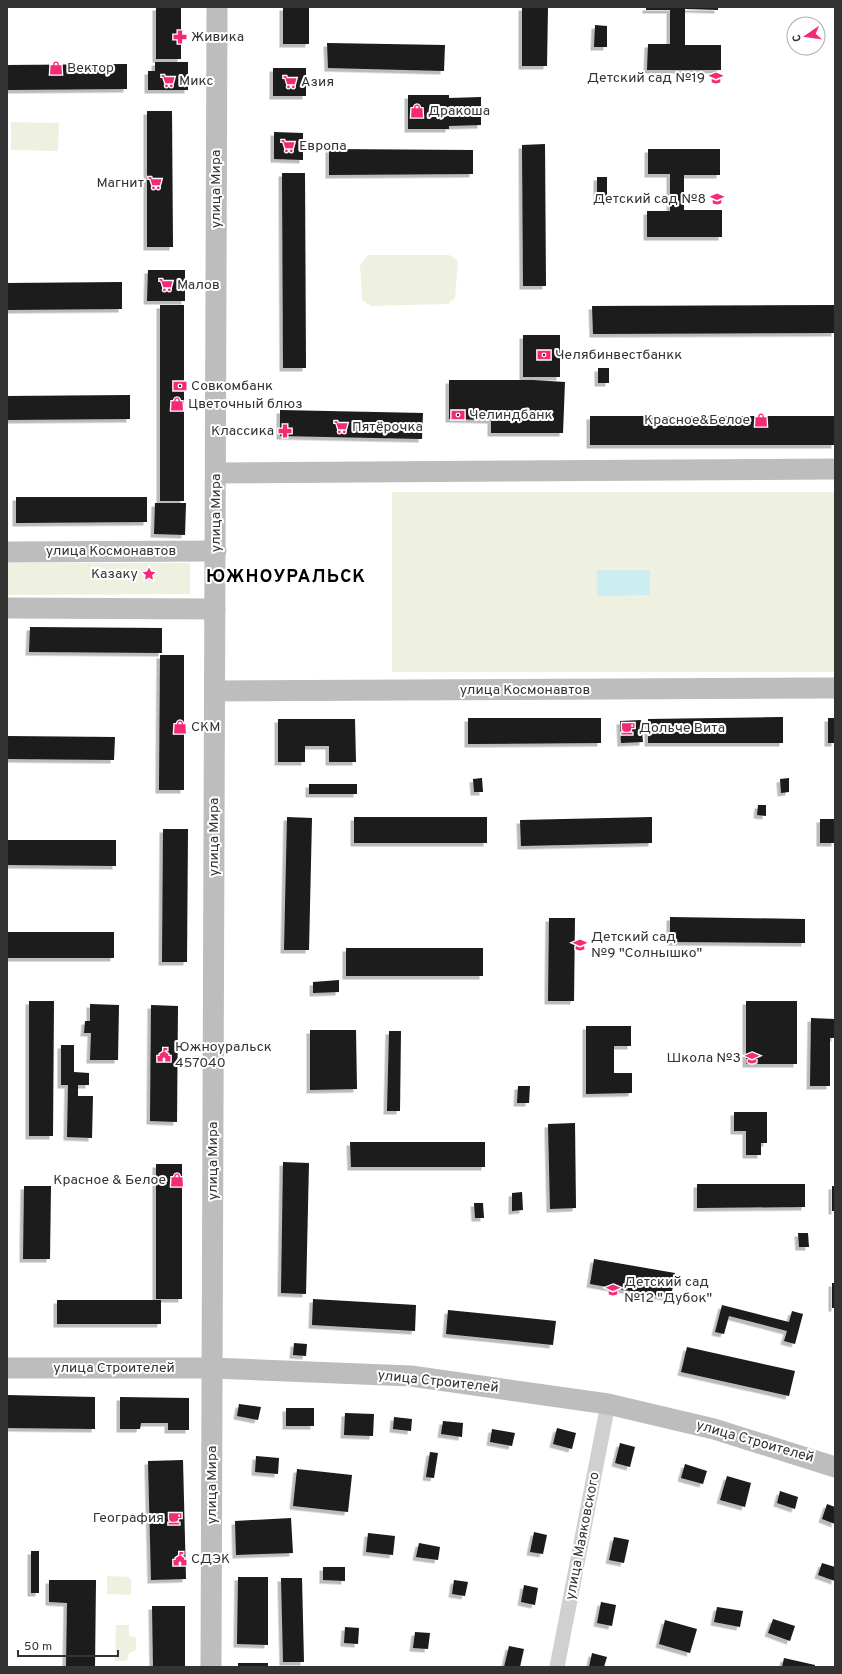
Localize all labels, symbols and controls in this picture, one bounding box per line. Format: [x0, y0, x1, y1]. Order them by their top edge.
north arrow [786, 16, 826, 56]
pharmacy icon: Живика [172, 29, 188, 45]
place label: Живика [191, 29, 244, 46]
text: С [790, 33, 805, 43]
shop icon: Вектор [48, 60, 64, 76]
place label: Вектор [67, 60, 114, 77]
place label: Детский сад №19 [587, 70, 705, 87]
school or university icon: Детский сад №19 [708, 70, 724, 86]
supermarket icon: Микс [160, 73, 176, 89]
place label: Микс [179, 73, 213, 90]
supermarket icon: Азия [282, 74, 298, 90]
place label: Азия [301, 74, 334, 91]
shop icon: Дракоша [409, 103, 425, 119]
place label: Дракоша [428, 103, 490, 120]
supermarket icon: Европа [280, 138, 296, 154]
place label: Европа [299, 138, 347, 155]
street label: улица Мира [208, 150, 225, 228]
place label: Магнит [97, 175, 144, 192]
supermarket icon: Магнит [147, 175, 163, 191]
place label: Детский сад №8 [593, 191, 706, 208]
school or university icon: Детский сад №8 [709, 191, 725, 207]
supermarket icon: Малов [158, 277, 174, 293]
place label: Малов [177, 277, 220, 294]
bank icon: Челябинвестбанкк [536, 347, 552, 363]
place label: Челябинвестбанкк [555, 347, 682, 364]
bank icon: Совкомбанк [172, 378, 188, 394]
place label: Совкомбанк [191, 378, 273, 395]
shop icon: Цветочный блюз [169, 396, 185, 412]
place label: Цветочный блюз [188, 396, 303, 413]
bank icon: Челиндбанк [450, 407, 466, 423]
place label: Челиндбанк [469, 407, 553, 424]
place label: Красное&Белое [644, 412, 750, 429]
shop icon: Красное&Белое [753, 412, 769, 428]
supermarket icon: Пятёрочка [333, 419, 349, 435]
place label: Пятёрочка [352, 419, 423, 436]
place label: Классика [211, 423, 274, 440]
pharmacy icon: Классика [277, 423, 293, 439]
street label: улица Мира [208, 474, 225, 552]
street label: улица Космонавтов [46, 543, 176, 560]
place label: Казаку [91, 566, 138, 583]
place icon: Казаку [141, 566, 157, 582]
district label: ЮЖНОУРАЛЬСК [206, 566, 366, 589]
street label: улица Космонавтов [460, 682, 590, 699]
shop icon: СКМ [172, 719, 188, 735]
place label: СКМ [191, 719, 220, 736]
cafe icon: Дольче Вита [620, 720, 636, 736]
place label: Дольче Вита [639, 720, 725, 737]
street label: улица Мира [206, 798, 223, 876]
place label: Детский сад №9 "Солнышко" [591, 929, 702, 962]
school or university icon: Детский сад №9 "Солнышко" [572, 937, 588, 953]
place label: Южноуральск 457040 [175, 1039, 272, 1072]
public building icon: Южноуральск 457040 [156, 1047, 172, 1063]
place label: Школа №3 [667, 1050, 741, 1067]
school or university icon: Школа №3 [744, 1050, 760, 1066]
street label: улица Мира [205, 1122, 222, 1200]
place label: Красное & Белое [53, 1172, 166, 1189]
shop icon: Красное & Белое [169, 1172, 185, 1188]
place label: Детский сад №12 "Дубок" [624, 1274, 712, 1307]
school or university icon: Детский сад №12 "Дубок" [605, 1282, 621, 1298]
street label: улица Строителей [53, 1360, 175, 1377]
street label: улица Строителей [377, 1367, 499, 1397]
street label: улица Строителей [694, 1417, 816, 1467]
street label: улица Мира [204, 1446, 221, 1524]
street label: улица Маяковского [562, 1470, 604, 1601]
place label: География [93, 1510, 164, 1527]
cafe icon: География [167, 1510, 183, 1526]
public building icon: СДЭК [172, 1551, 188, 1567]
place label: СДЭК [191, 1551, 230, 1568]
scale bar [18, 1632, 118, 1658]
text: 50 m [24, 1639, 52, 1655]

